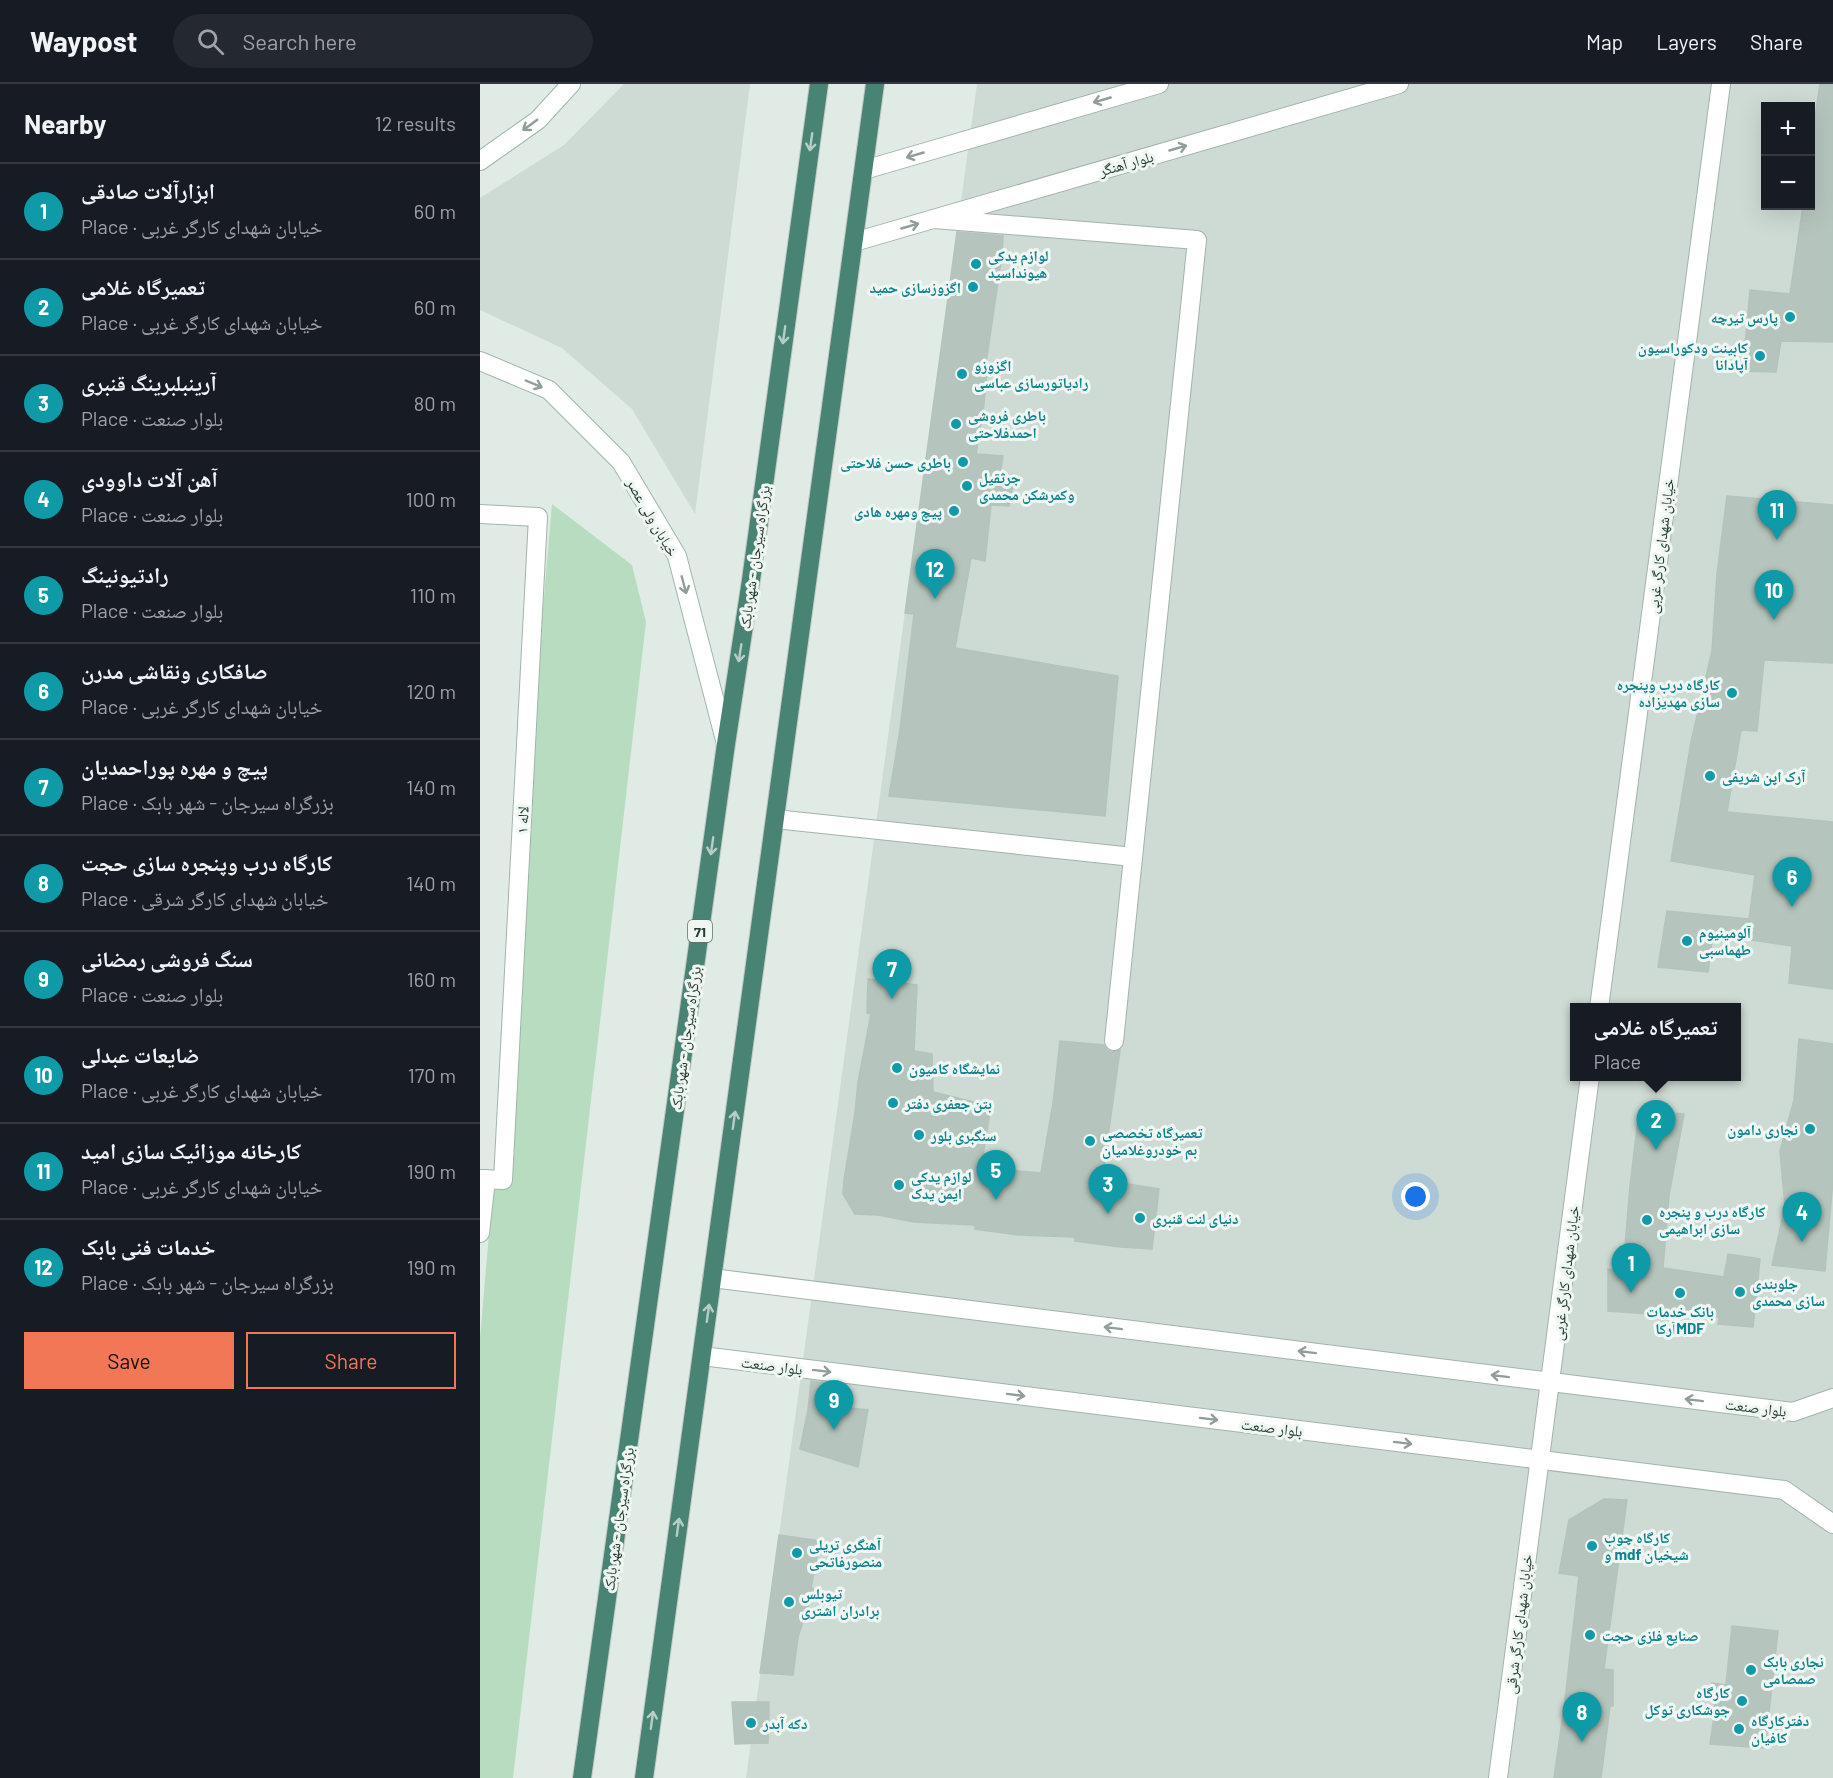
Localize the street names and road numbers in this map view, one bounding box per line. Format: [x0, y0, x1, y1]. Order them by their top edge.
street label: بلوار آهنگر [1096, 147, 1156, 181]
street label: خیابان ولی عصر [621, 474, 683, 561]
street label: خیابان شهدای کارگر غربی [1643, 477, 1679, 615]
street label: بزرگراه سیرجان - شهر بابک [735, 484, 775, 630]
street label: لاله ۱ [512, 806, 532, 834]
road number: 71 [688, 920, 712, 942]
street label: بزرگراه سیرجان - شهر بابک [666, 965, 706, 1111]
street label: خیابان شهدای کارگر غربی [1548, 1204, 1584, 1342]
street label: بلوار صنعت [740, 1352, 804, 1379]
street label: بلوار صنعت [1724, 1394, 1788, 1421]
street label: بلوار صنعت [1240, 1414, 1304, 1441]
street label: بزرگراه سیرجان - شهر بابک [599, 1446, 639, 1592]
street label: خیابان شهدای کارگر شرقی [1500, 1553, 1538, 1695]

